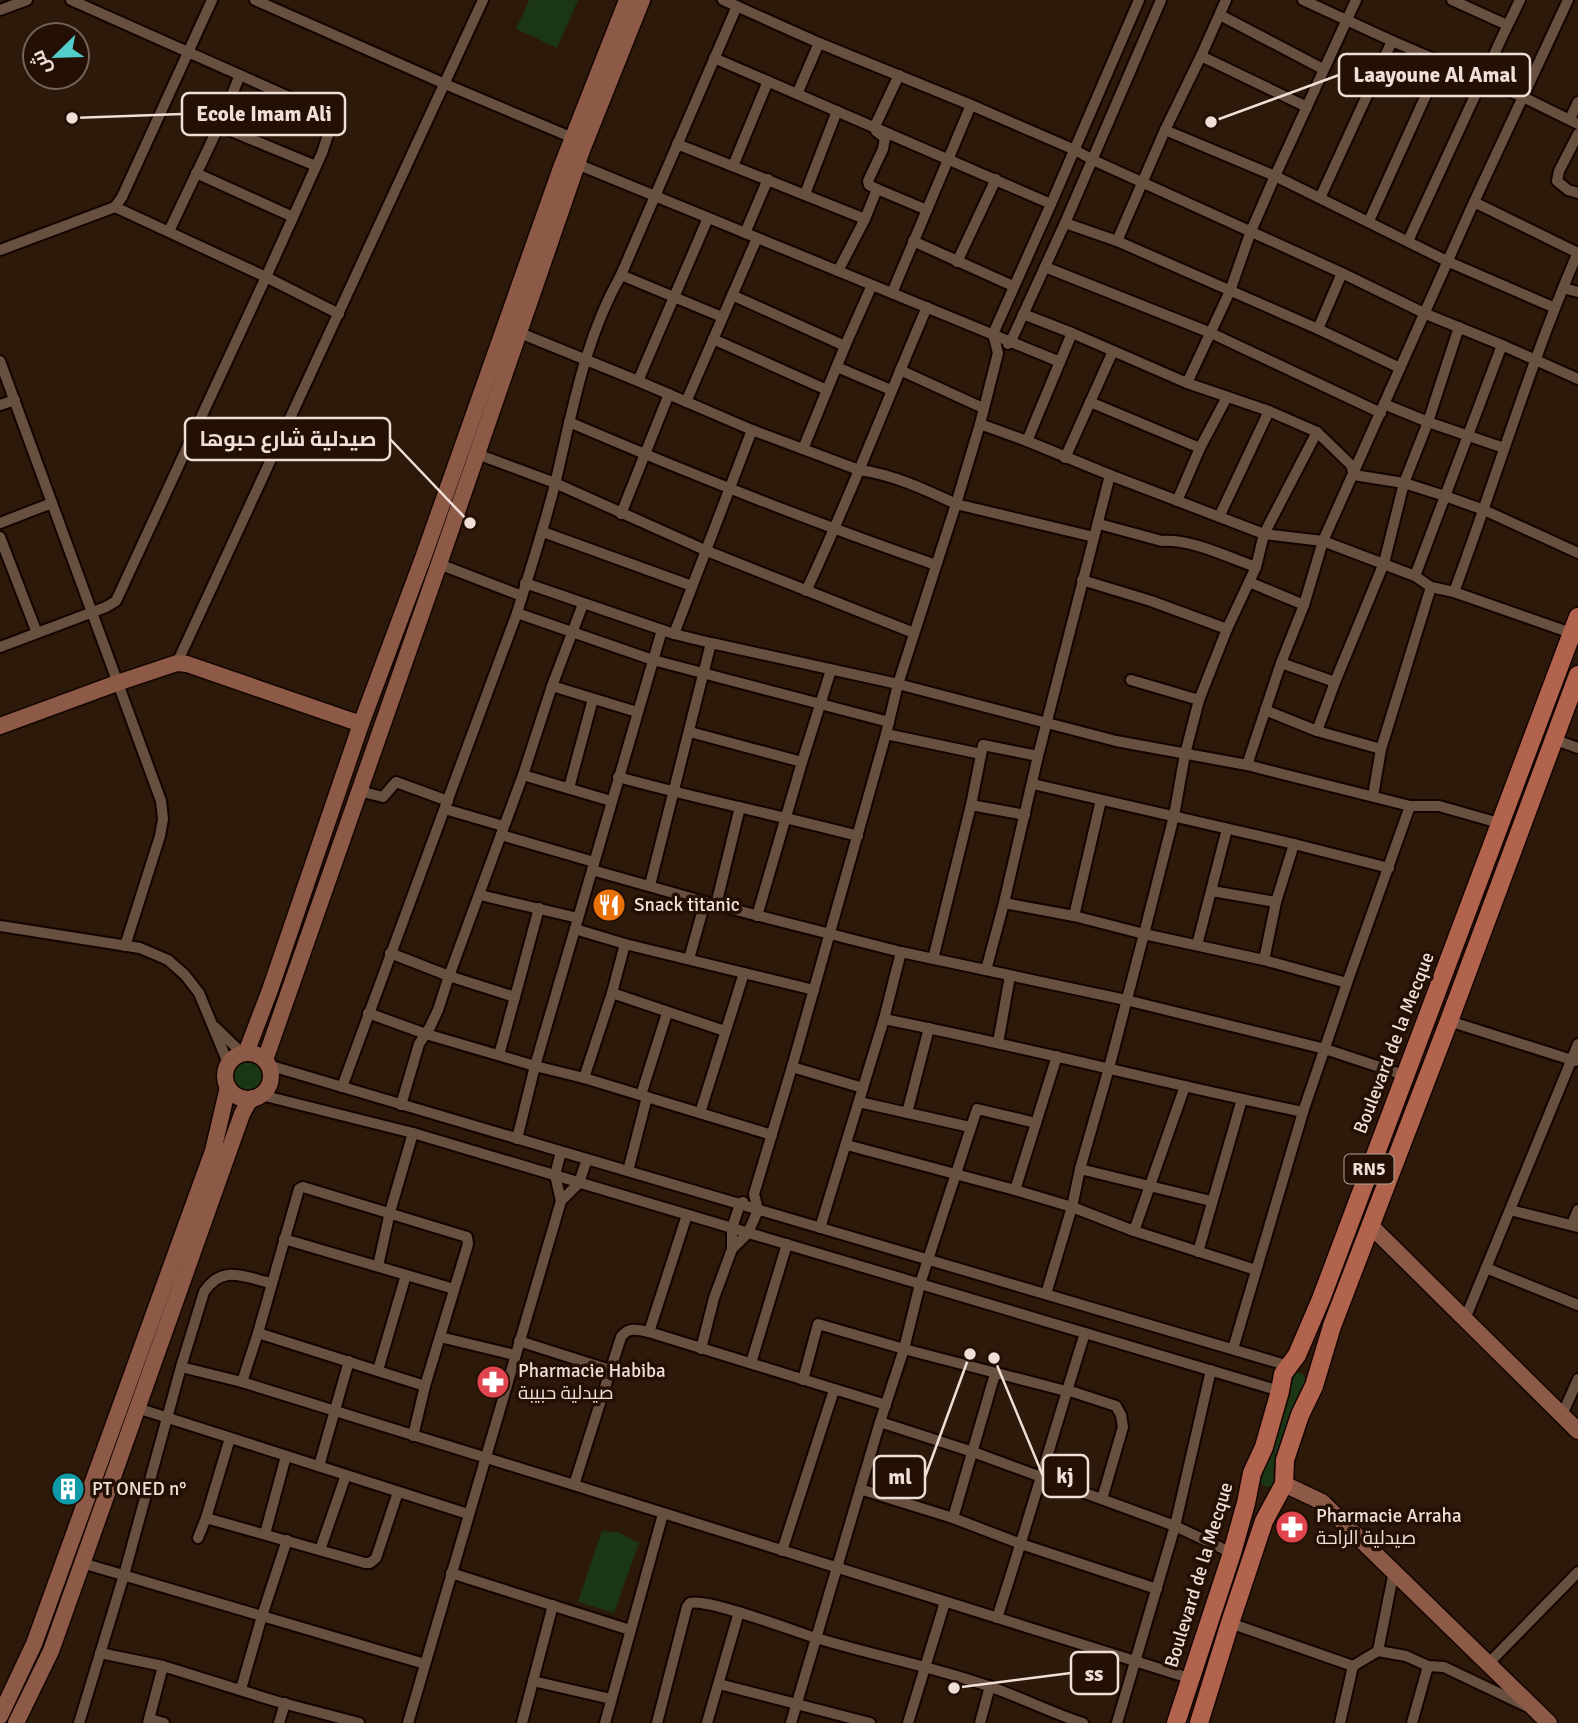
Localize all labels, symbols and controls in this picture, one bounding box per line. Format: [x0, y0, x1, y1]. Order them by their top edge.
north arrow [21, 21, 91, 91]
text: ش [25, 46, 57, 78]
callout: Laayoune Al Amal [1339, 54, 1530, 96]
text: Laayoune Al Amal [1353, 62, 1517, 88]
callout: Ecole Imam Ali [182, 93, 345, 135]
text: Ecole Imam Ali [196, 101, 332, 127]
callout: صيدلية شارع حبوها [185, 418, 390, 460]
text: صيدلية شارع حبوها [199, 426, 377, 453]
restaurant icon: Snack titanic [590, 886, 628, 924]
place label: Snack titanic [634, 893, 740, 917]
street label: Boulevard de la Mecque [1348, 949, 1440, 1137]
road number: RN5 [1344, 1154, 1394, 1184]
place label: Pharmacie Habiba صيدلية حبيبة [518, 1359, 666, 1405]
pharmacy icon: Pharmacie Habiba صيدلية حبيبة [474, 1363, 512, 1401]
callout: kj [1043, 1455, 1088, 1497]
callout: ml [874, 1456, 925, 1498]
text: kj [1056, 1463, 1074, 1489]
text: ml [888, 1464, 912, 1490]
building icon: PT ONED n° [49, 1470, 87, 1508]
place label: PT ONED n° [92, 1477, 186, 1501]
street label: Boulevard de la Mecque [1159, 1479, 1239, 1671]
place label: Pharmacie Arraha صيدلية الراحة [1316, 1504, 1462, 1550]
pharmacy icon: Pharmacie Arraha صيدلية الراحة [1273, 1508, 1311, 1546]
callout: ss [1071, 1652, 1118, 1694]
text: ss [1085, 1661, 1103, 1687]

